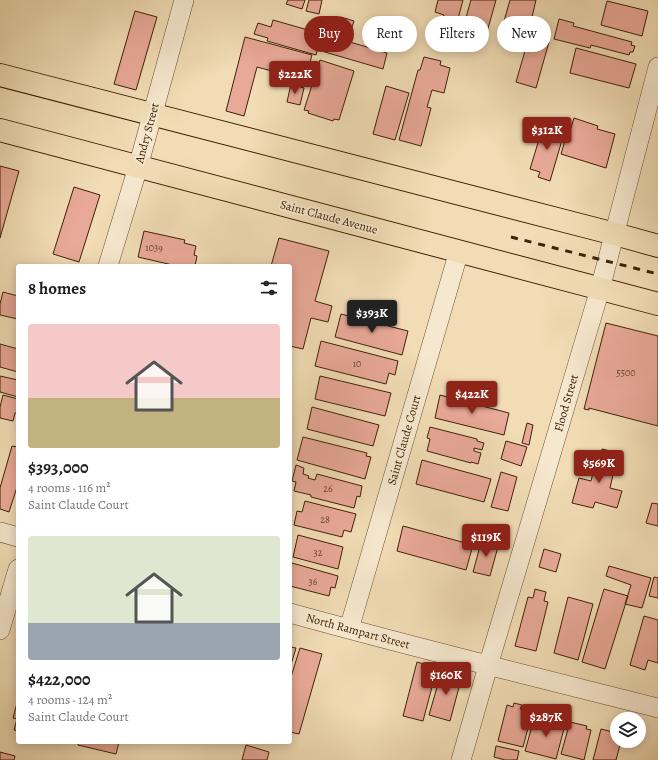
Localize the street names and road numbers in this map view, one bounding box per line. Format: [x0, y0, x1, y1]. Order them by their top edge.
street label: Andry Street [131, 101, 163, 166]
street label: Saint Claude Avenue [278, 196, 380, 238]
street label: Flood Street [550, 372, 582, 434]
street label: Saint Claude Court [383, 393, 425, 487]
street label: North Rampart Street [304, 609, 412, 653]

